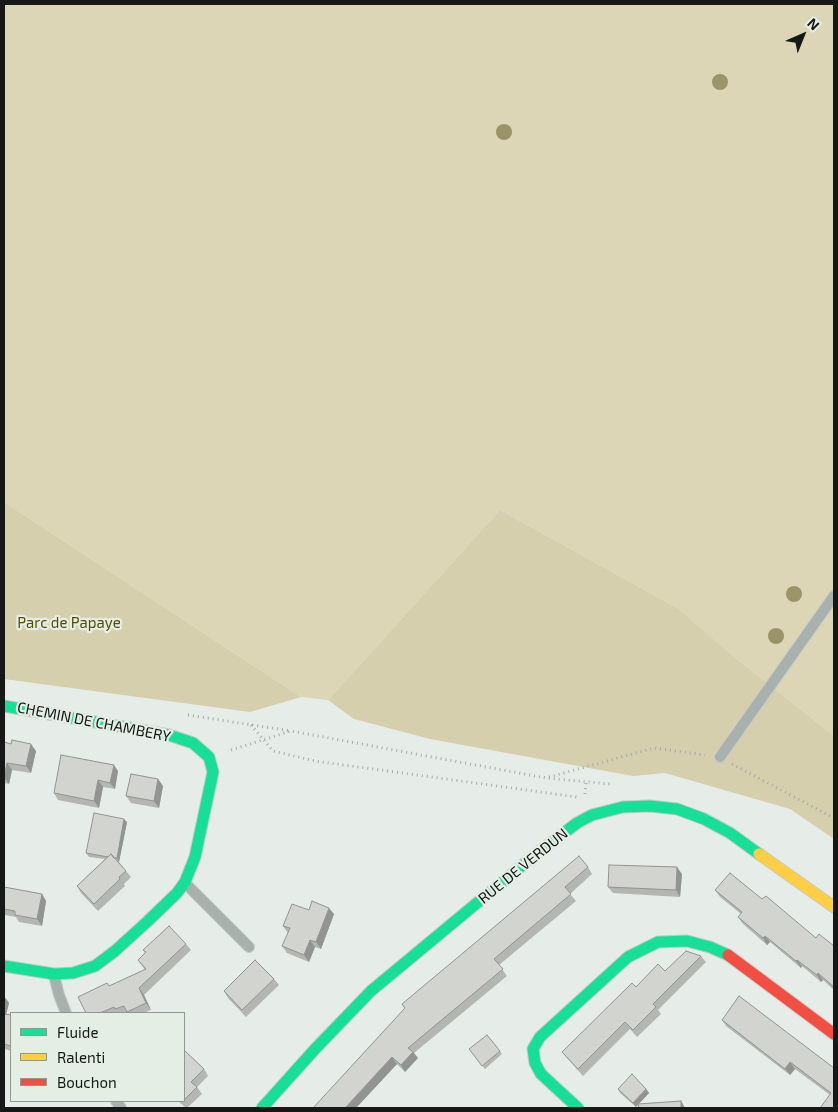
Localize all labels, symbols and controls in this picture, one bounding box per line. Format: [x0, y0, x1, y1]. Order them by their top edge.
north arrow [778, 10, 828, 60]
text: N [804, 14, 823, 33]
park label: Parc de Papaye [17, 614, 121, 632]
street label: CHEMIN DE CHAMBERY [16, 698, 172, 746]
street label: RUE DE VERDUN [475, 824, 571, 908]
legend [10, 1012, 185, 1102]
text: Fluide [57, 1023, 98, 1041]
text: Ralenti [57, 1048, 105, 1066]
text: Bouchon [57, 1073, 117, 1091]

